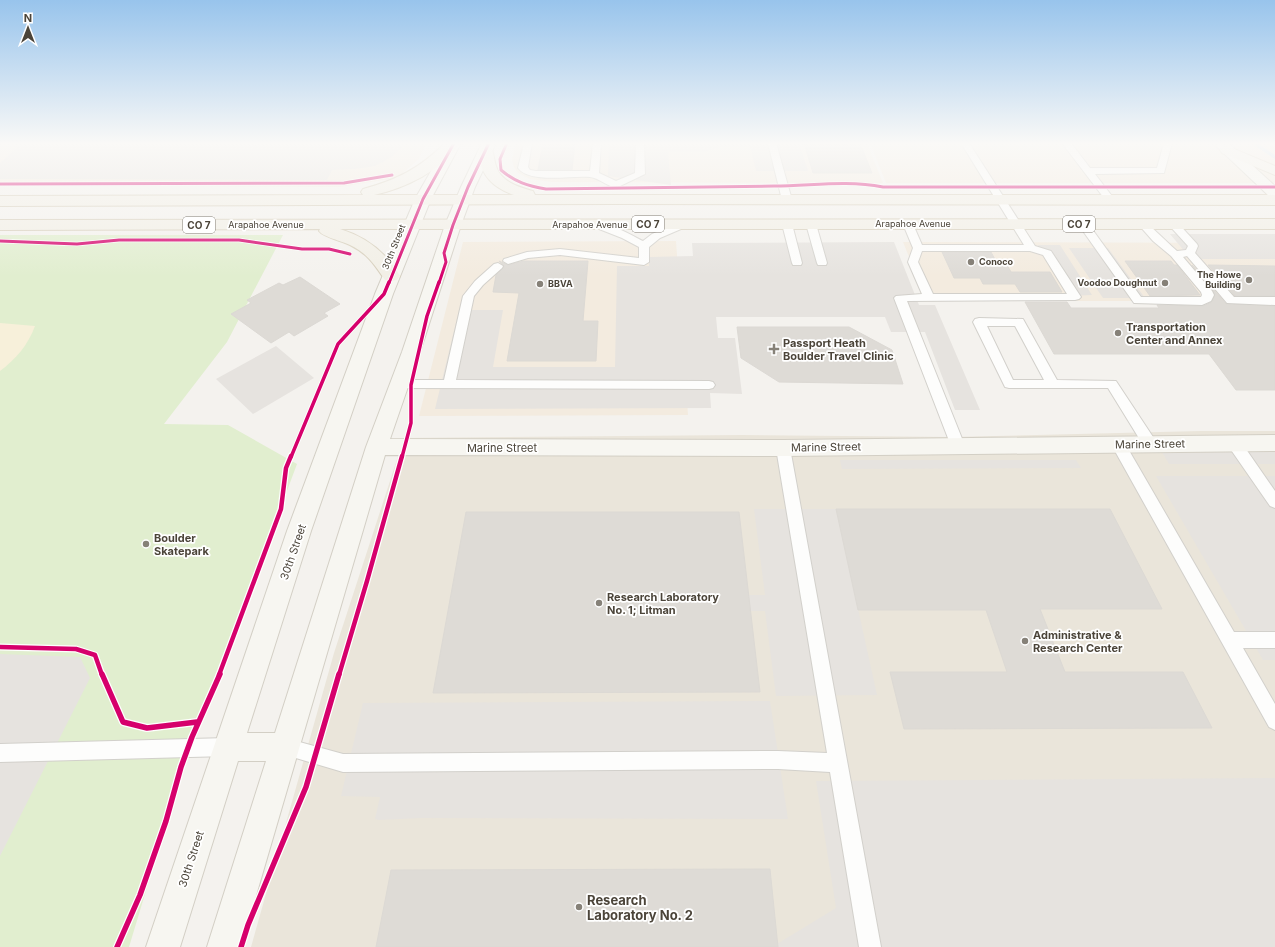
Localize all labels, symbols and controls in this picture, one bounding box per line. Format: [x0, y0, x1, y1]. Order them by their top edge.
north arrow [8, 8, 48, 48]
text: N [24, 11, 32, 25]
road number: CO 7 [632, 216, 664, 232]
road number: CO 7 [1063, 216, 1095, 232]
road number: CO 7 [183, 217, 215, 233]
street label: Arapahoe Avenue [875, 218, 951, 229]
street label: Arapahoe Avenue [228, 219, 304, 230]
street label: Arapahoe Avenue [552, 219, 628, 230]
street label: 30th Street [380, 223, 408, 271]
place label: Conoco [979, 256, 1014, 267]
marker: Conoco [966, 257, 976, 267]
place label: The Howe Building [1197, 269, 1242, 290]
marker: The Howe Building [1244, 275, 1254, 285]
place label: Voodoo Doughnut [1078, 277, 1158, 288]
place label: BBVA [548, 278, 573, 289]
marker: Voodoo Doughnut [1160, 278, 1170, 288]
marker: BBVA [535, 279, 545, 289]
place label: Transportation Center and Annex [1126, 320, 1223, 347]
marker: Transportation Center and Annex [1113, 328, 1123, 338]
place label: Passport Heath Boulder Travel Clinic [783, 336, 894, 363]
marker: Passport Heath Boulder Travel Clinic [768, 343, 780, 355]
street label: Marine Street [1115, 436, 1186, 452]
street label: Marine Street [791, 439, 862, 455]
street label: Marine Street [467, 441, 537, 455]
street label: 30th Street [277, 522, 309, 582]
place label: Boulder Skatepark [154, 531, 210, 558]
marker: Boulder Skatepark [141, 539, 151, 549]
place label: Research Laboratory No. 1; Litman [607, 590, 719, 617]
marker: Research Laboratory No. 1; Litman [594, 598, 604, 608]
place label: Administrative & Research Center [1033, 628, 1123, 655]
marker: Administrative & Research Center [1020, 636, 1030, 646]
street label: 30th Street [175, 829, 207, 889]
place label: Research Laboratory No. 2 [587, 892, 693, 923]
marker: Research Laboratory No. 2 [574, 902, 584, 912]

